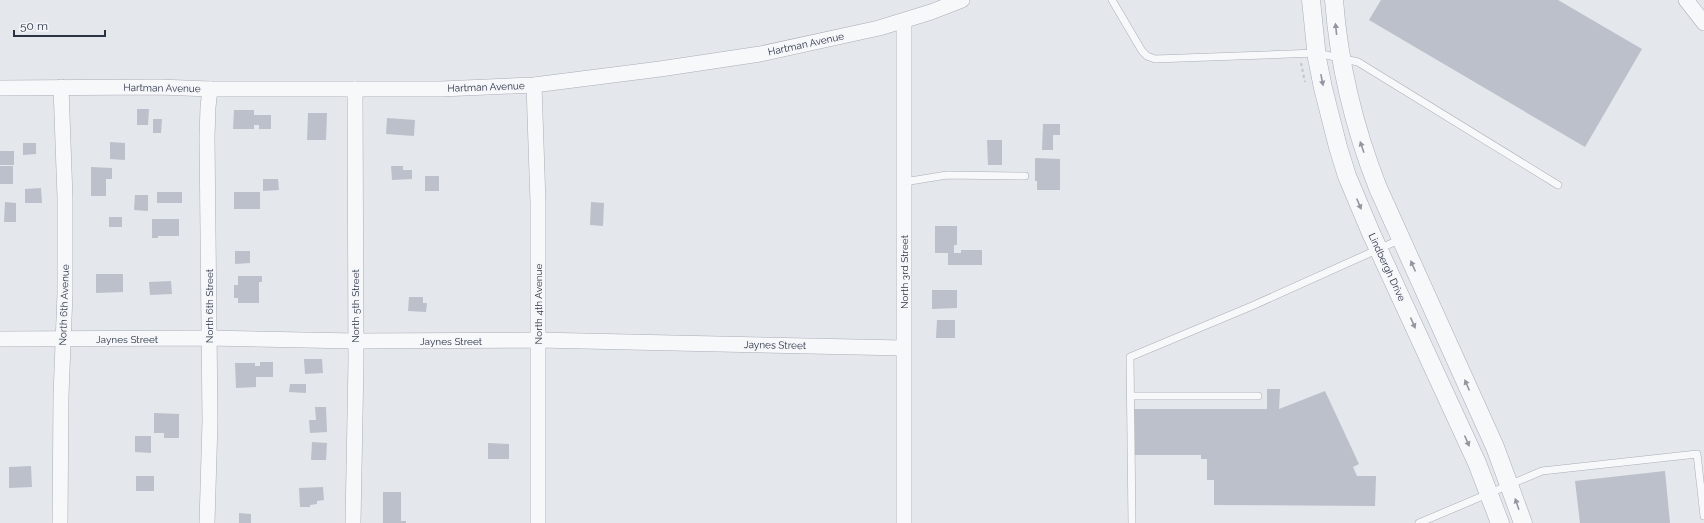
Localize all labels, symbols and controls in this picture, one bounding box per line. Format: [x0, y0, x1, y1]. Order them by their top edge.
scale bar [14, 12, 105, 38]
text: 50 m [20, 19, 48, 33]
one-way arrow [1333, 23, 1340, 35]
street label: Hartman Avenue [767, 31, 845, 57]
one-way arrow [1319, 74, 1325, 86]
street label: Hartman Avenue [447, 80, 525, 94]
street label: Hartman Avenue [123, 82, 201, 94]
one-way arrow [1359, 140, 1365, 152]
one-way arrow [1356, 199, 1362, 210]
street label: Lindbergh Drive [1366, 231, 1408, 303]
street label: North 3rd Street [899, 234, 910, 309]
one-way arrow [1410, 261, 1416, 272]
street label: North 4th Avenue [533, 263, 544, 344]
street label: North 6th Avenue [57, 264, 71, 346]
street label: North 6th Street [204, 268, 215, 343]
street label: North 5th Street [350, 268, 361, 343]
one-way arrow [1410, 317, 1416, 328]
street label: Jaynes Street [96, 334, 159, 345]
street label: Jaynes Street [420, 336, 483, 347]
street label: Jaynes Street [744, 339, 807, 351]
one-way arrow [1464, 379, 1470, 390]
one-way arrow [1464, 435, 1470, 447]
one-way arrow [1513, 497, 1519, 509]

